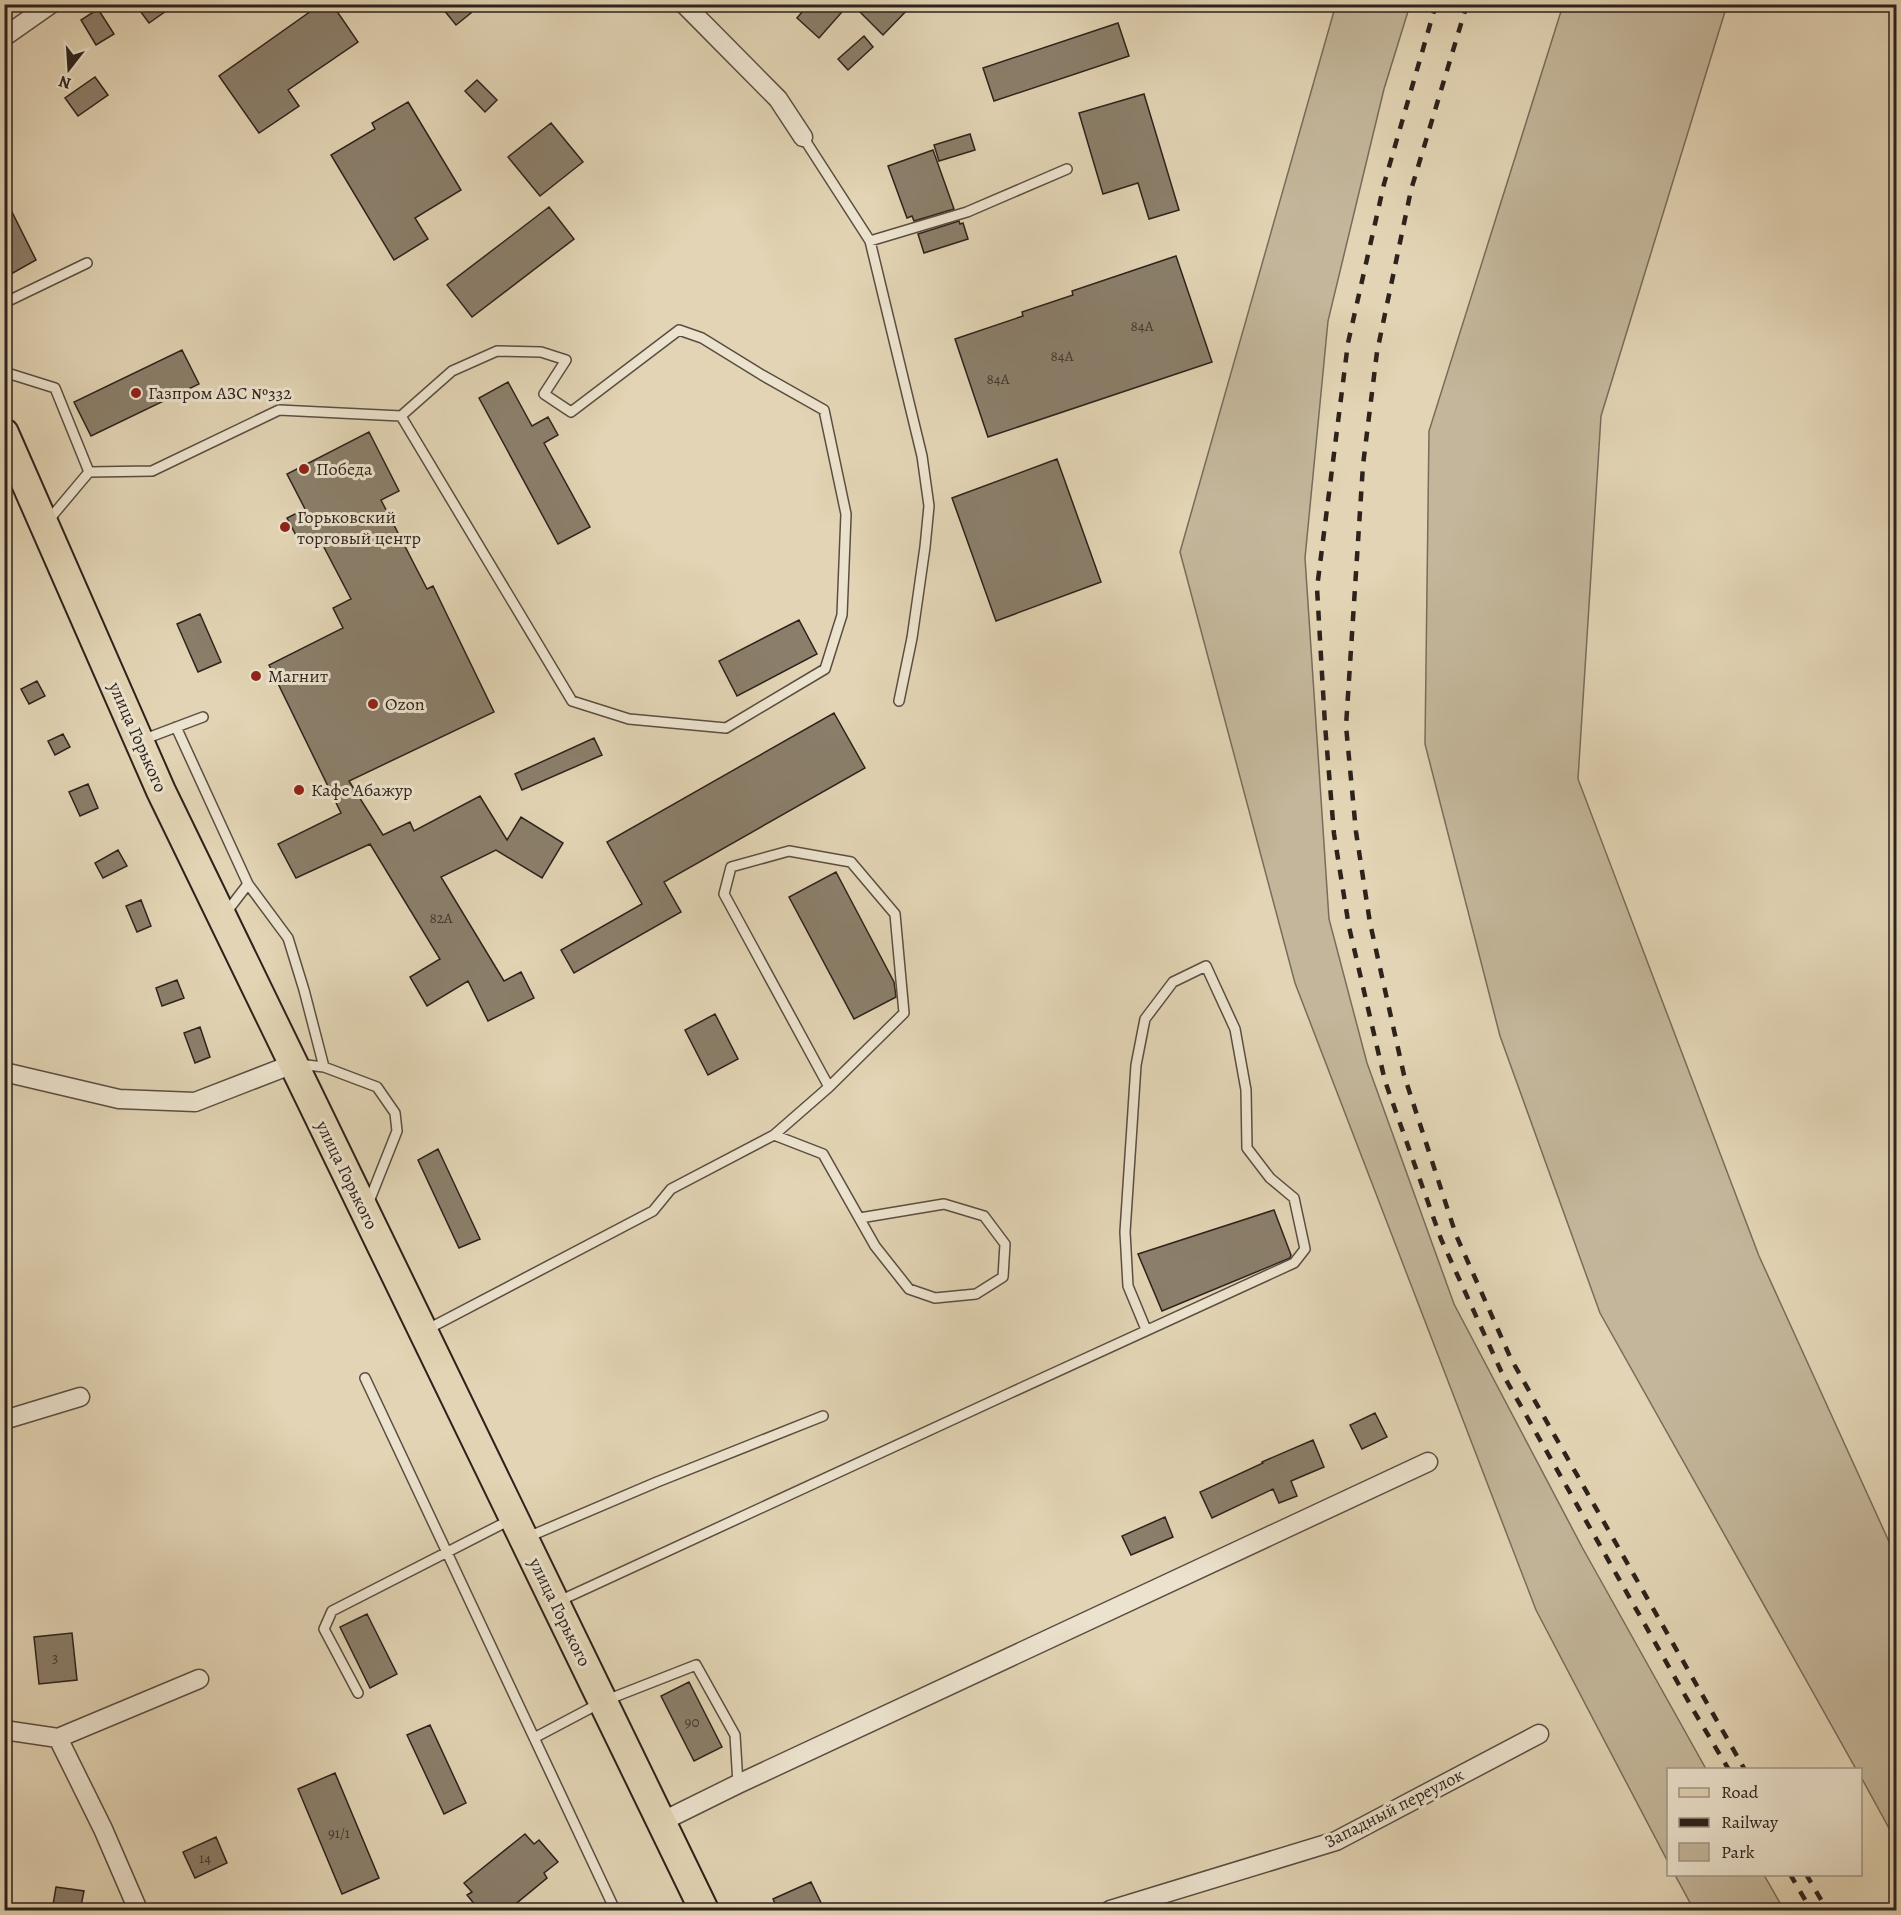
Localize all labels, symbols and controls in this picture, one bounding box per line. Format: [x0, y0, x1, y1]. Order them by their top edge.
north arrow [39, 39, 99, 99]
text: N [56, 70, 74, 95]
house number: 84А [1131, 316, 1154, 336]
house number: 84А [1051, 346, 1074, 366]
house number: 84А [987, 369, 1010, 389]
place label: Газпром АЗС №332 [148, 381, 292, 405]
marker: Газпром АЗС №332 [129, 386, 143, 400]
place label: Победа [316, 457, 373, 481]
marker: Победа [297, 462, 311, 476]
place label: Горьковский торговый центр [297, 505, 421, 550]
marker: Горьковский торговый центр [278, 520, 292, 534]
place label: Магнит [268, 664, 328, 688]
marker: Магнит [249, 669, 263, 683]
street label: улица Горького [103, 677, 173, 796]
place label: Ozon [385, 692, 425, 716]
marker: Ozon [366, 697, 380, 711]
place label: Кафе Абажур [311, 778, 413, 802]
marker: Кафе Абажур [292, 783, 306, 797]
house number: 82А [429, 908, 453, 928]
street label: улица Горького [310, 1116, 384, 1233]
street label: улица Горького [523, 1553, 597, 1670]
house number: 3 [52, 1648, 58, 1668]
house number: 90 [685, 1712, 699, 1732]
street label: Западный переулок [1320, 1762, 1468, 1854]
legend [1667, 1768, 1862, 1876]
text: Road [1721, 1780, 1759, 1804]
text: Railway [1721, 1810, 1779, 1834]
house number: 91/1 [328, 1823, 350, 1843]
text: Park [1721, 1840, 1755, 1864]
house number: 14 [199, 1848, 211, 1868]

